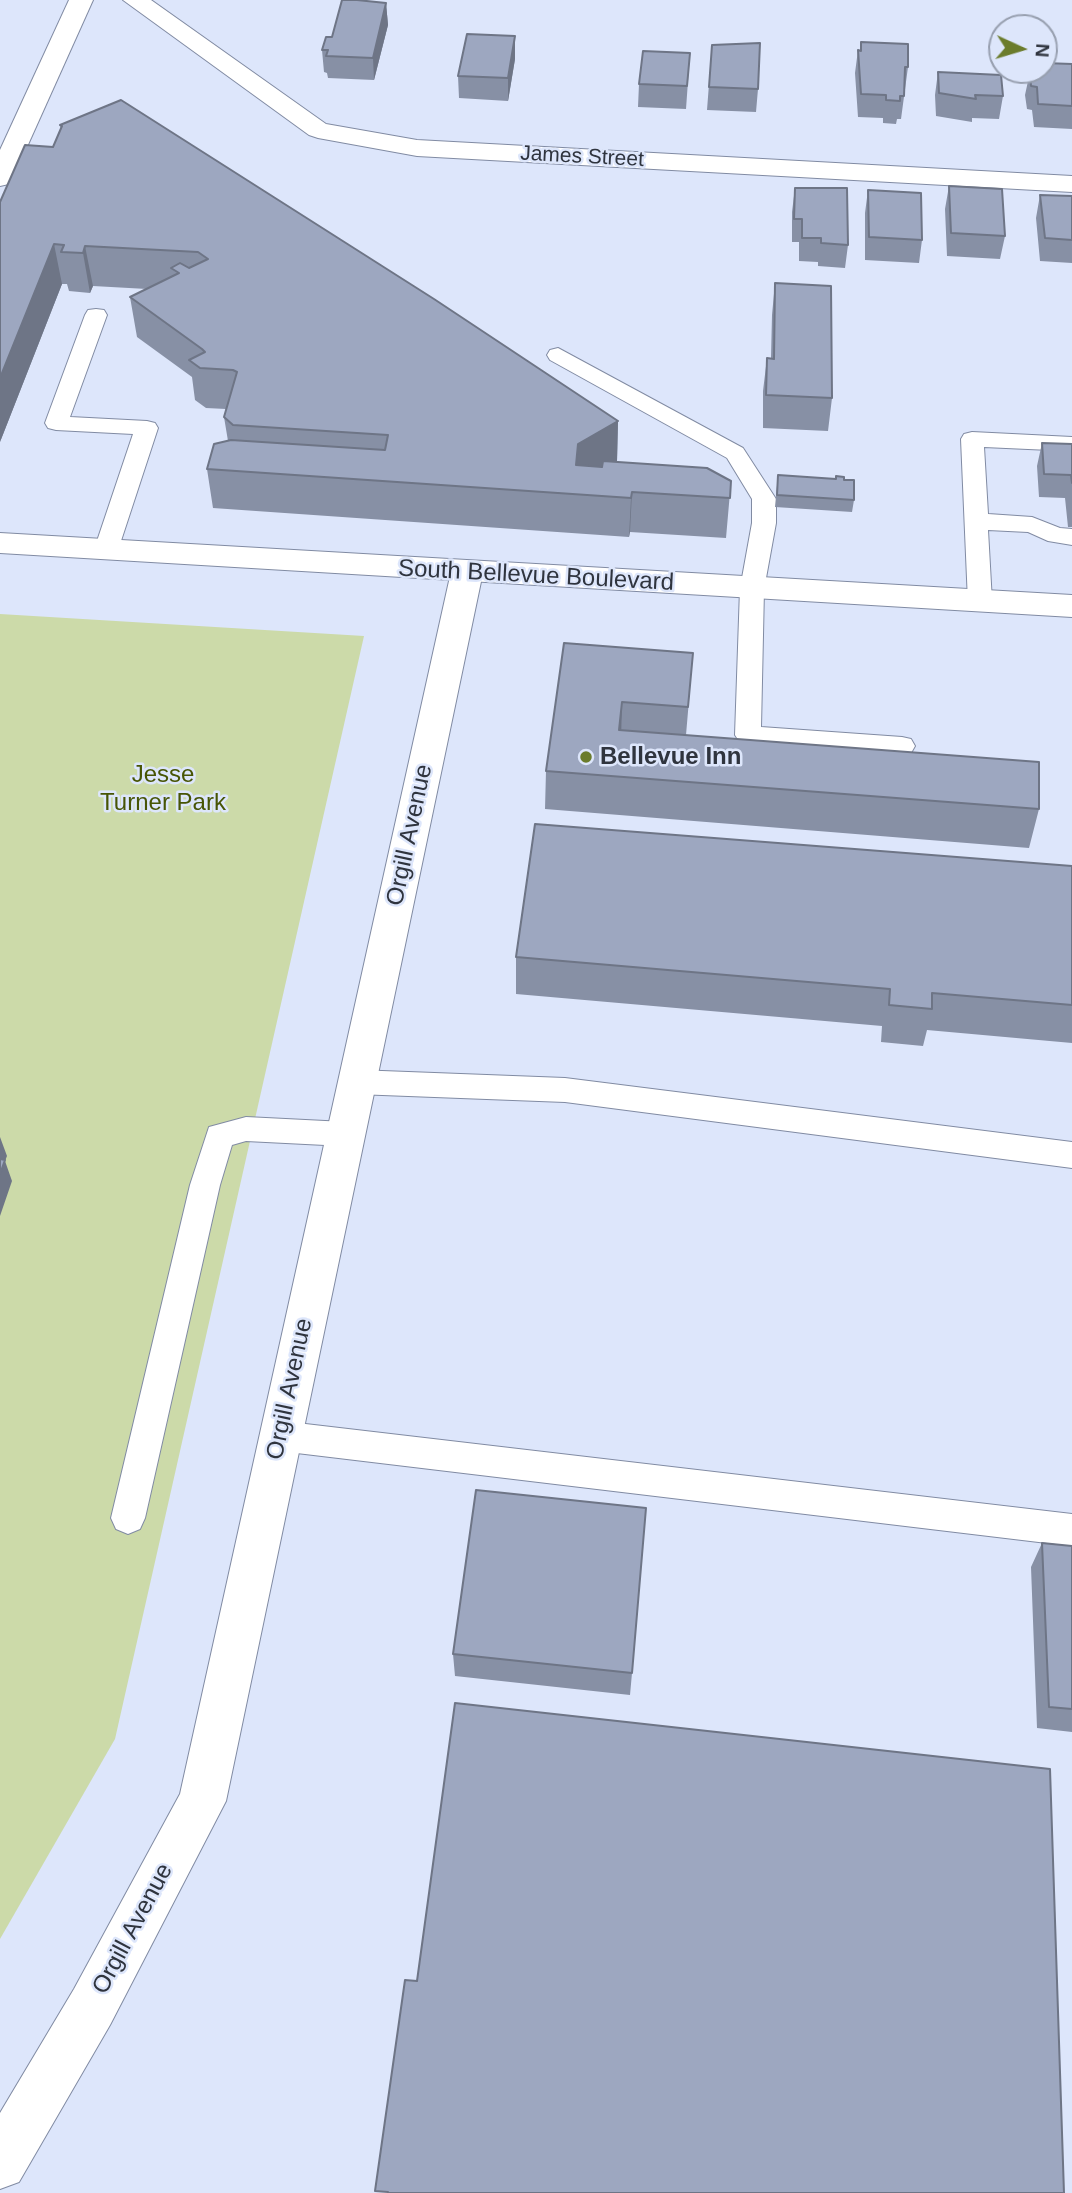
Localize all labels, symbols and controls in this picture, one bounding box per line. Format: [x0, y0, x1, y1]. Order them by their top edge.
north arrow [988, 14, 1058, 84]
text: N [1031, 43, 1053, 58]
street label: James Street [520, 141, 644, 173]
street label: South Bellevue Boulevard [397, 554, 675, 598]
place label: Bellevue Inn [600, 743, 741, 771]
marker: Bellevue Inn [578, 749, 594, 765]
park label: Jesse Turner Park [100, 761, 226, 817]
street label: Orgill Avenue [381, 762, 439, 908]
street label: Orgill Avenue [261, 1316, 319, 1462]
street label: Orgill Avenue [87, 1859, 179, 1999]

